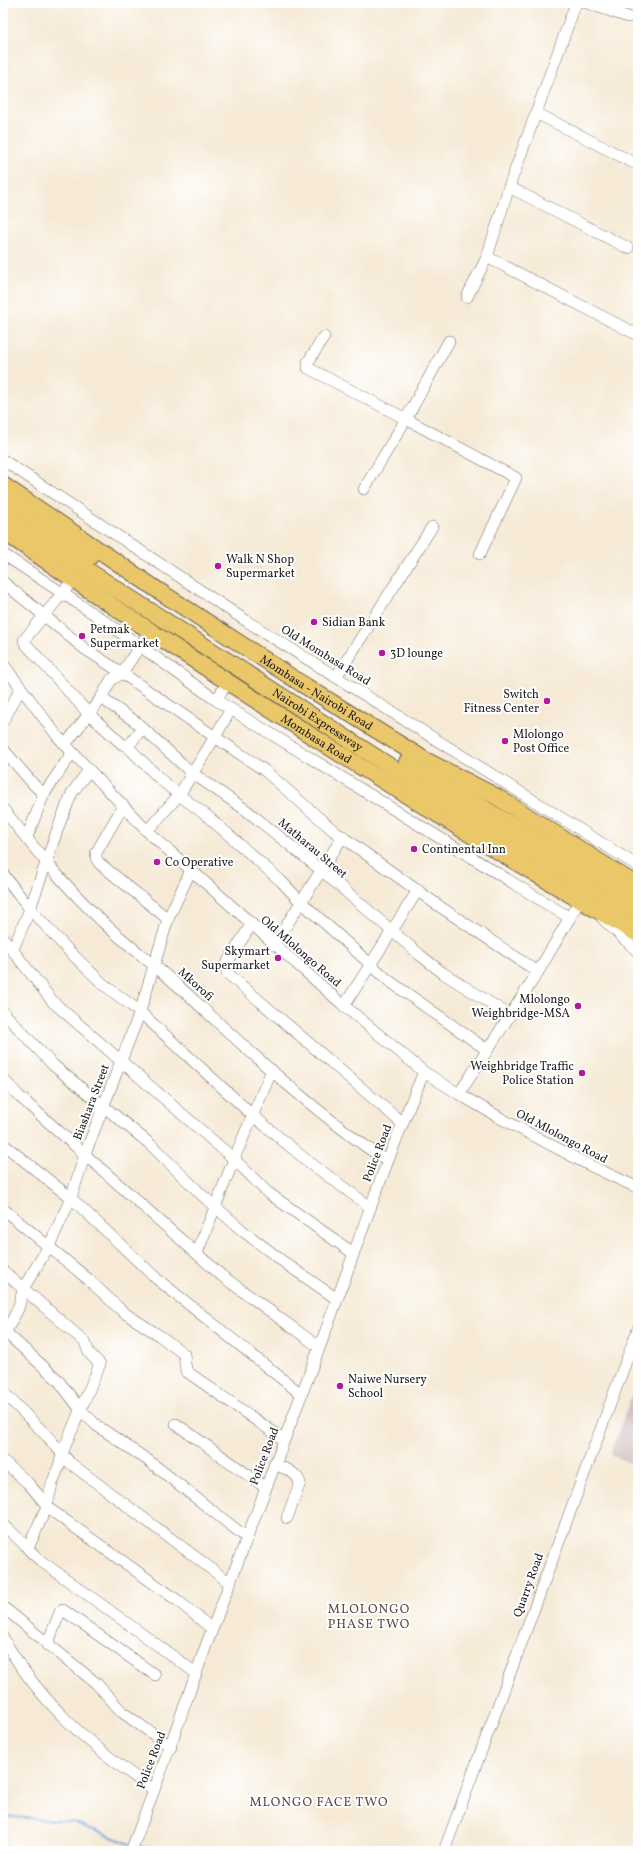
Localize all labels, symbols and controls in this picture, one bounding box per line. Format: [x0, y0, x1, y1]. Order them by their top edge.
place label: Walk N Shop Supermarket [226, 552, 295, 582]
marker: Walk N Shop Supermarket [213, 561, 223, 571]
place label: Sidian Bank [322, 615, 386, 631]
marker: Sidian Bank [309, 617, 319, 627]
place label: Petmak Supermarket [90, 622, 159, 652]
street label: Old Mombasa Road [278, 622, 373, 690]
marker: Petmak Supermarket [77, 631, 87, 641]
place label: 3D lounge [390, 646, 443, 662]
marker: 3D lounge [377, 648, 387, 658]
street label: Mombasa - Nairobi Road [256, 652, 376, 735]
street label: Nairobi Expressway [269, 685, 366, 756]
place label: Switch Fitness Center [464, 687, 539, 717]
marker: Switch Fitness Center [542, 696, 552, 706]
street label: Mombasa Road [277, 711, 355, 768]
place label: Mlolongo Post Office [513, 727, 569, 757]
marker: Mlolongo Post Office [500, 736, 510, 746]
street label: Matharau Street [274, 815, 350, 883]
place label: Continental Inn [422, 842, 506, 858]
marker: Continental Inn [409, 844, 419, 854]
place label: Co Operative [165, 855, 234, 871]
marker: Co Operative [152, 857, 162, 867]
street label: Old Mlolongo Road [257, 912, 344, 991]
place label: Skymart Supermarket [201, 944, 270, 974]
marker: Skymart Supermarket [273, 953, 283, 963]
street label: Mkorofi [174, 964, 217, 1005]
place label: Mlolongo Weighbridge-MSA [472, 992, 571, 1022]
marker: Mlolongo Weighbridge-MSA [573, 1001, 583, 1011]
place label: Weighbridge Traffic Police Station [470, 1059, 574, 1089]
street label: Biashara Street [70, 1062, 114, 1143]
marker: Weighbridge Traffic Police Station [577, 1068, 587, 1078]
street label: Old Mlolongo Road [513, 1106, 610, 1168]
street label: Police Road [360, 1122, 396, 1185]
place label: Naiwe Nursery School [348, 1372, 427, 1402]
marker: Naiwe Nursery School [335, 1381, 345, 1391]
street label: Police Road [247, 1425, 283, 1488]
street label: Quarry Road [510, 1551, 548, 1620]
district label: MLOLONGO PHASE TWO [328, 1601, 410, 1634]
street label: Police Road [134, 1729, 170, 1792]
district label: MLONGO FACE TWO [249, 1794, 389, 1812]

